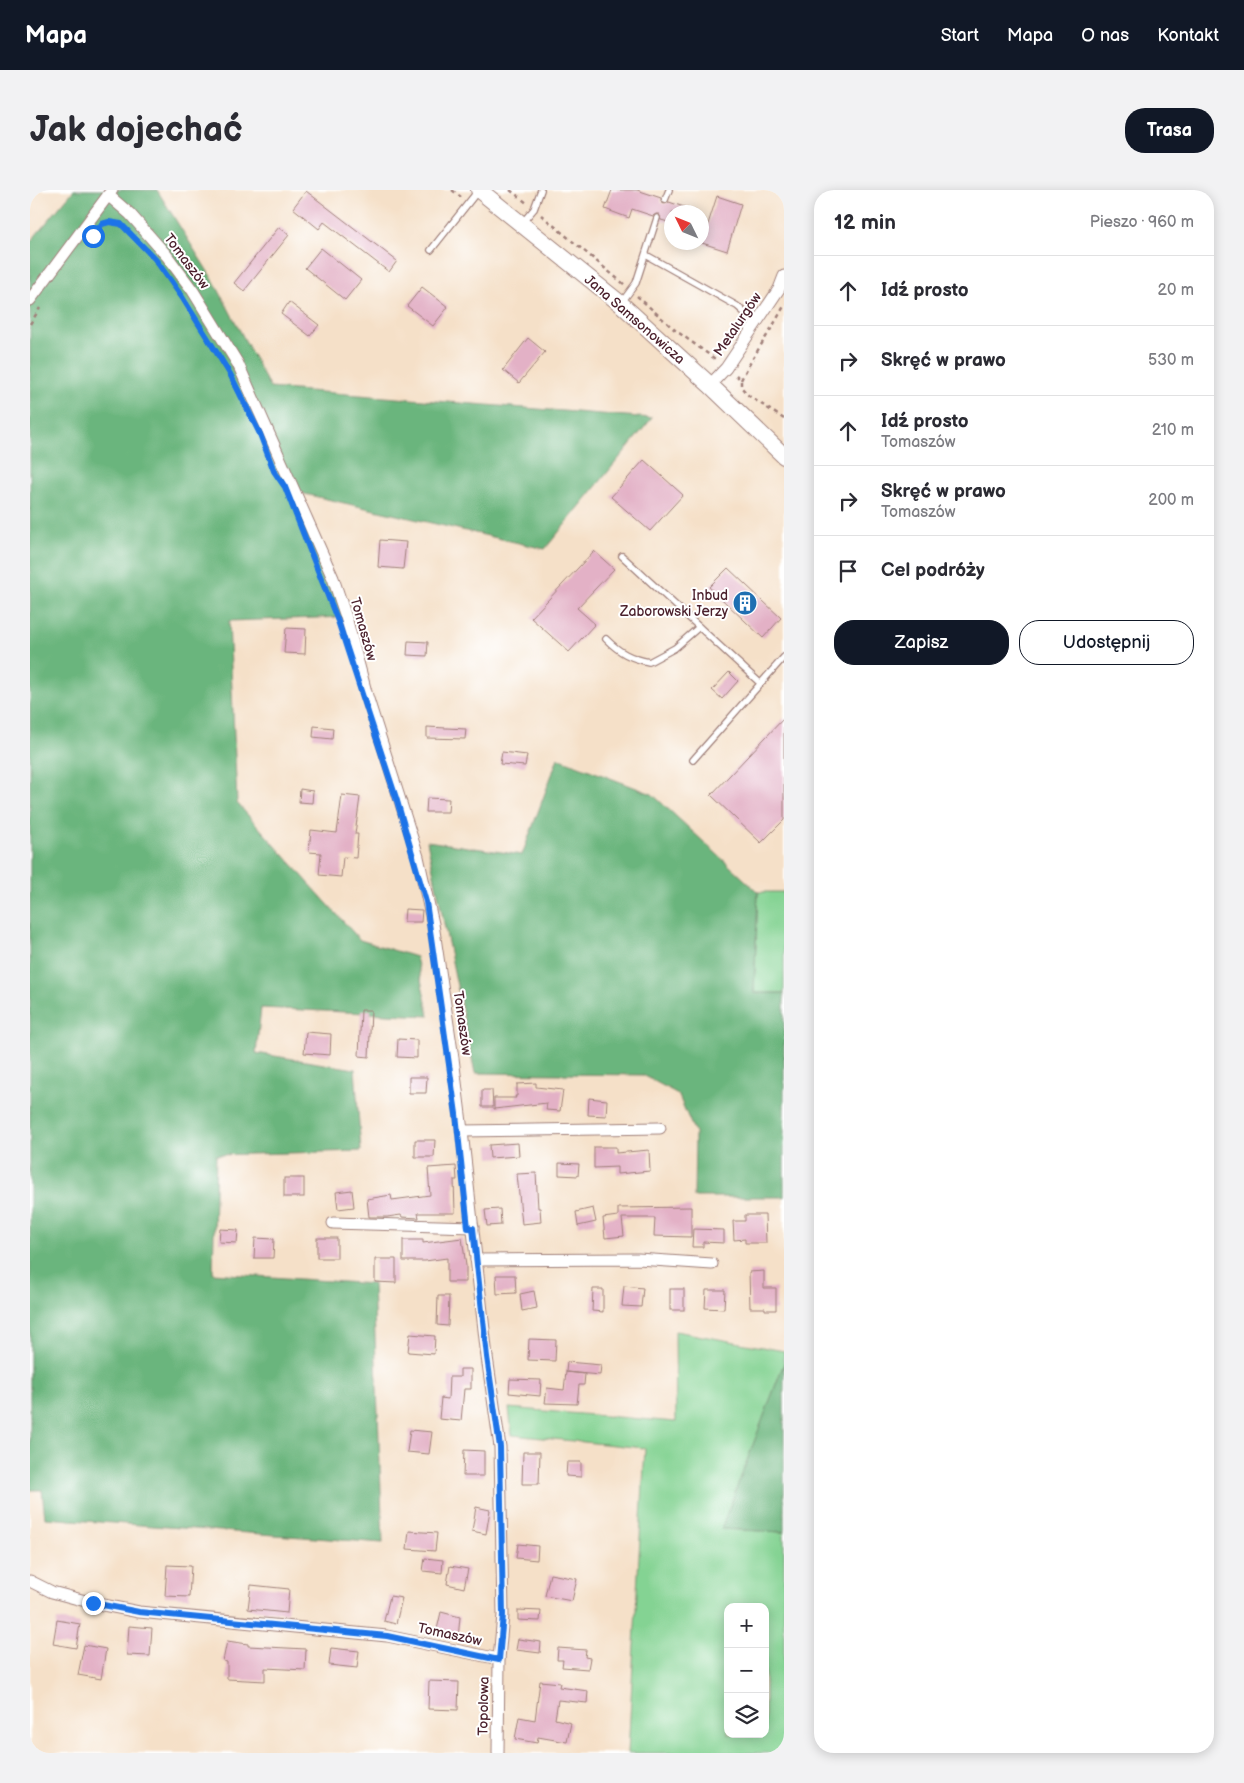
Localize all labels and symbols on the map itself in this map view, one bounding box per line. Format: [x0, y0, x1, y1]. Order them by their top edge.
north arrow [664, 205, 709, 250]
route start [82, 225, 105, 248]
street label: Tomaszów [160, 230, 213, 293]
street label: Jana Samsonowicza [581, 271, 688, 368]
street label: Metalurgów [710, 289, 765, 359]
place label: Inbud Zaborowski Jerzy [619, 587, 729, 620]
building icon: Inbud Zaborowski Jerzy [732, 590, 758, 616]
street label: Tomaszów [346, 595, 381, 663]
street label: Tomaszów [450, 990, 476, 1057]
route end [82, 1592, 105, 1615]
street label: Tomaszów [416, 1619, 484, 1650]
street label: Topolowa [474, 1676, 493, 1736]

